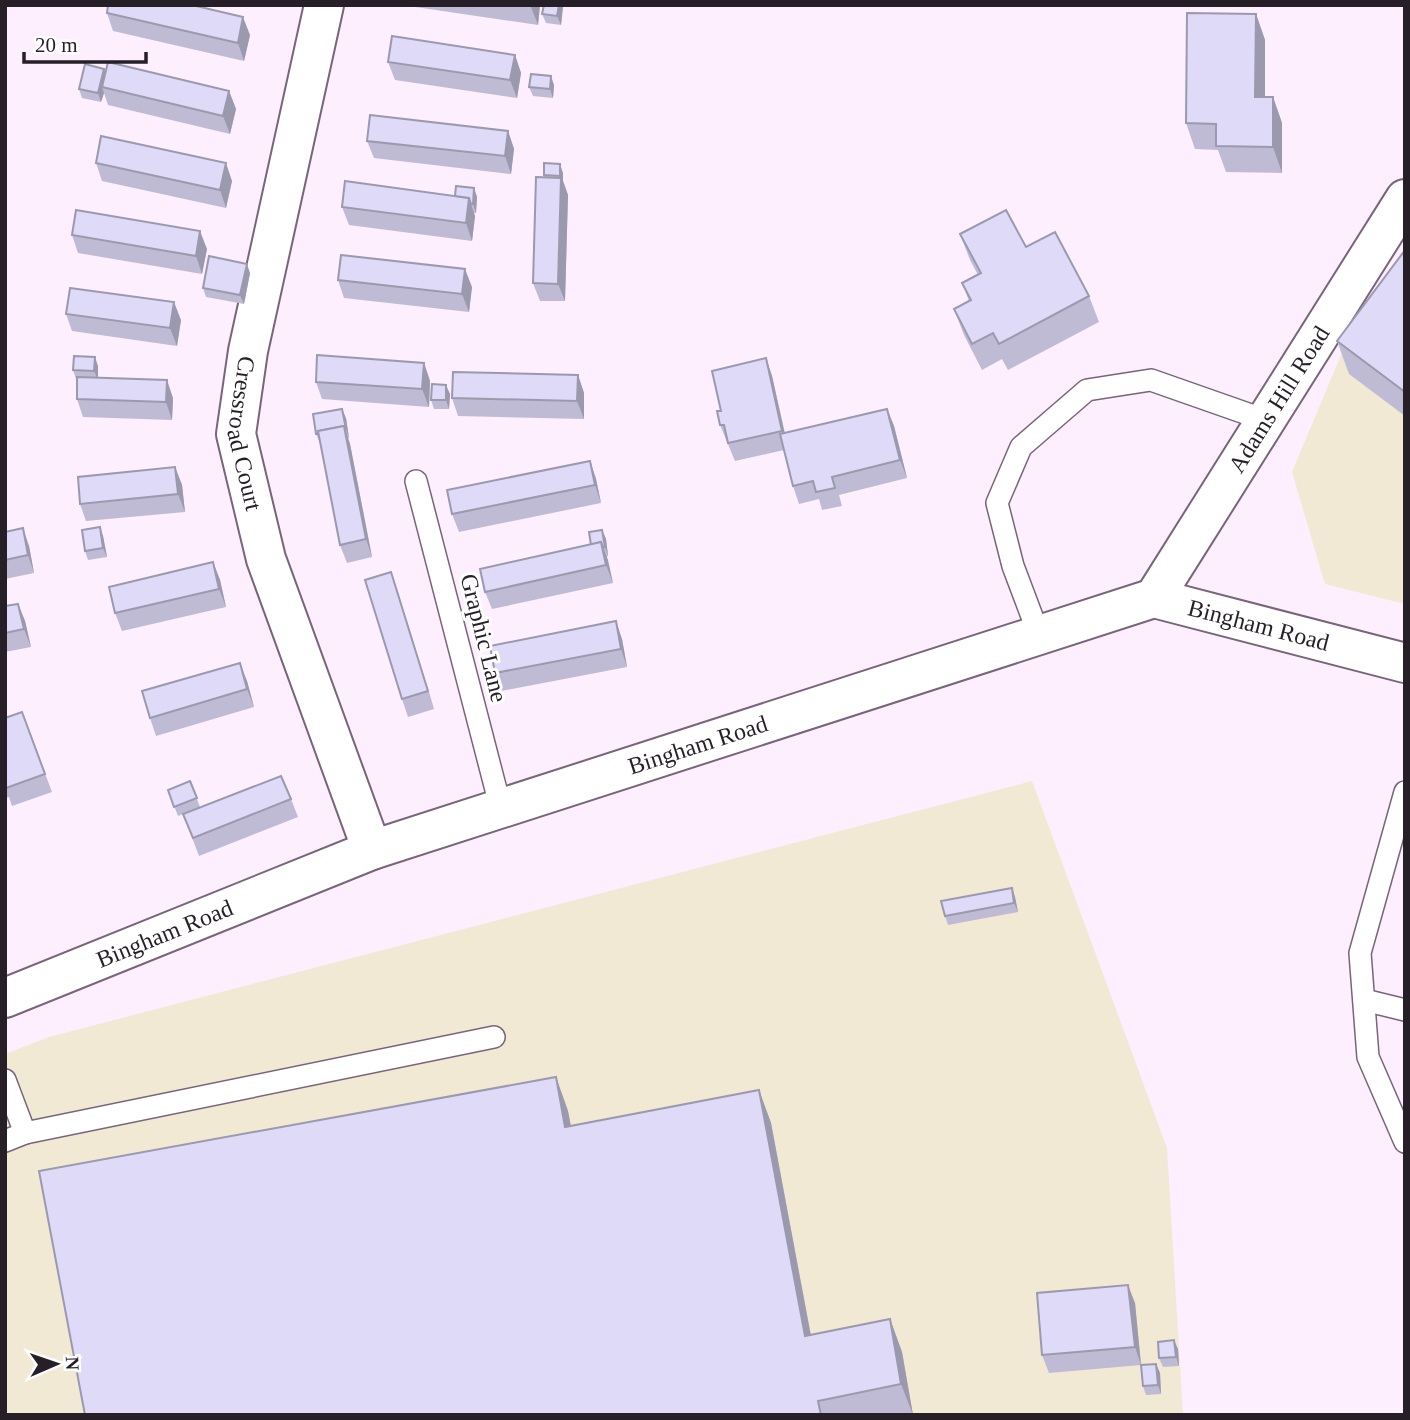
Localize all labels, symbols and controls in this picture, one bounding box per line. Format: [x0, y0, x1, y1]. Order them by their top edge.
scale bar [24, 21, 147, 65]
text: 20 m [35, 33, 78, 57]
street label: Adams Hill Road [1223, 321, 1335, 477]
street label: Cressroad Court [222, 354, 267, 513]
street label: Graphic Lane [456, 571, 512, 705]
street label: Bingham Road [1185, 594, 1332, 656]
street label: Bingham Road [625, 710, 771, 780]
street label: Bingham Road [93, 895, 236, 973]
north arrow [21, 1329, 91, 1399]
text: N [62, 1356, 83, 1371]

